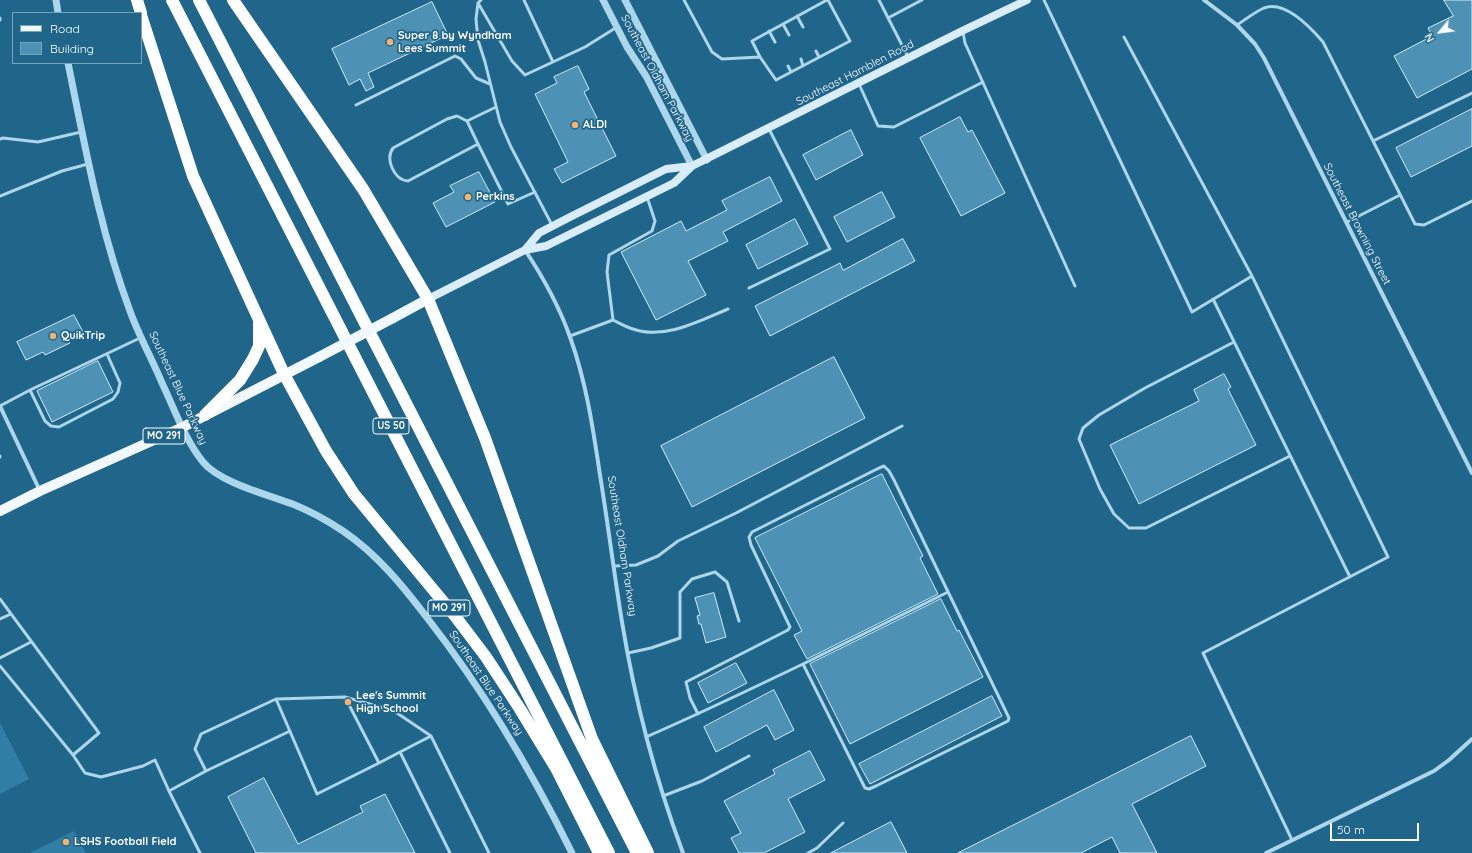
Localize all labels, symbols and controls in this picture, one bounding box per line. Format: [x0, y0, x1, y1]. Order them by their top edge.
legend [12, 12, 142, 64]
street label: Southeast Oldham Parkway [618, 12, 696, 144]
north arrow [1420, 12, 1460, 52]
text: Road [50, 21, 80, 36]
place label: Super 8 by Wyndham Lees Summit [398, 29, 512, 55]
text: N [1421, 31, 1438, 45]
marker: Super 8 by Wyndham Lees Summit [385, 37, 395, 47]
street label: Southeast Hamblen Road [794, 38, 916, 108]
text: Building [50, 41, 94, 56]
place label: ALDI [583, 118, 607, 132]
marker: ALDI [570, 120, 580, 130]
street label: Southeast Browning Street [1320, 161, 1394, 287]
place label: Perkins [476, 190, 514, 204]
marker: Perkins [463, 192, 473, 202]
place label: QuikTrip [61, 329, 105, 343]
street label: Southeast Blue Parkway [146, 329, 210, 447]
marker: QuikTrip [48, 331, 58, 341]
road number: US 50 [373, 418, 409, 434]
road number: MO 291 [143, 428, 185, 444]
street label: Southeast Oldham Parkway [604, 475, 640, 617]
road number: MO 291 [428, 600, 470, 616]
street label: Southeast Blue Parkway [446, 628, 526, 738]
place label: Lee's Summit High School [356, 689, 426, 715]
marker: Lee's Summit High School [343, 697, 353, 707]
scale bar [1332, 815, 1421, 841]
text: 50 m [1337, 822, 1365, 837]
place label: LSHS Football Field [74, 835, 176, 849]
marker: LSHS Football Field [61, 837, 71, 847]

